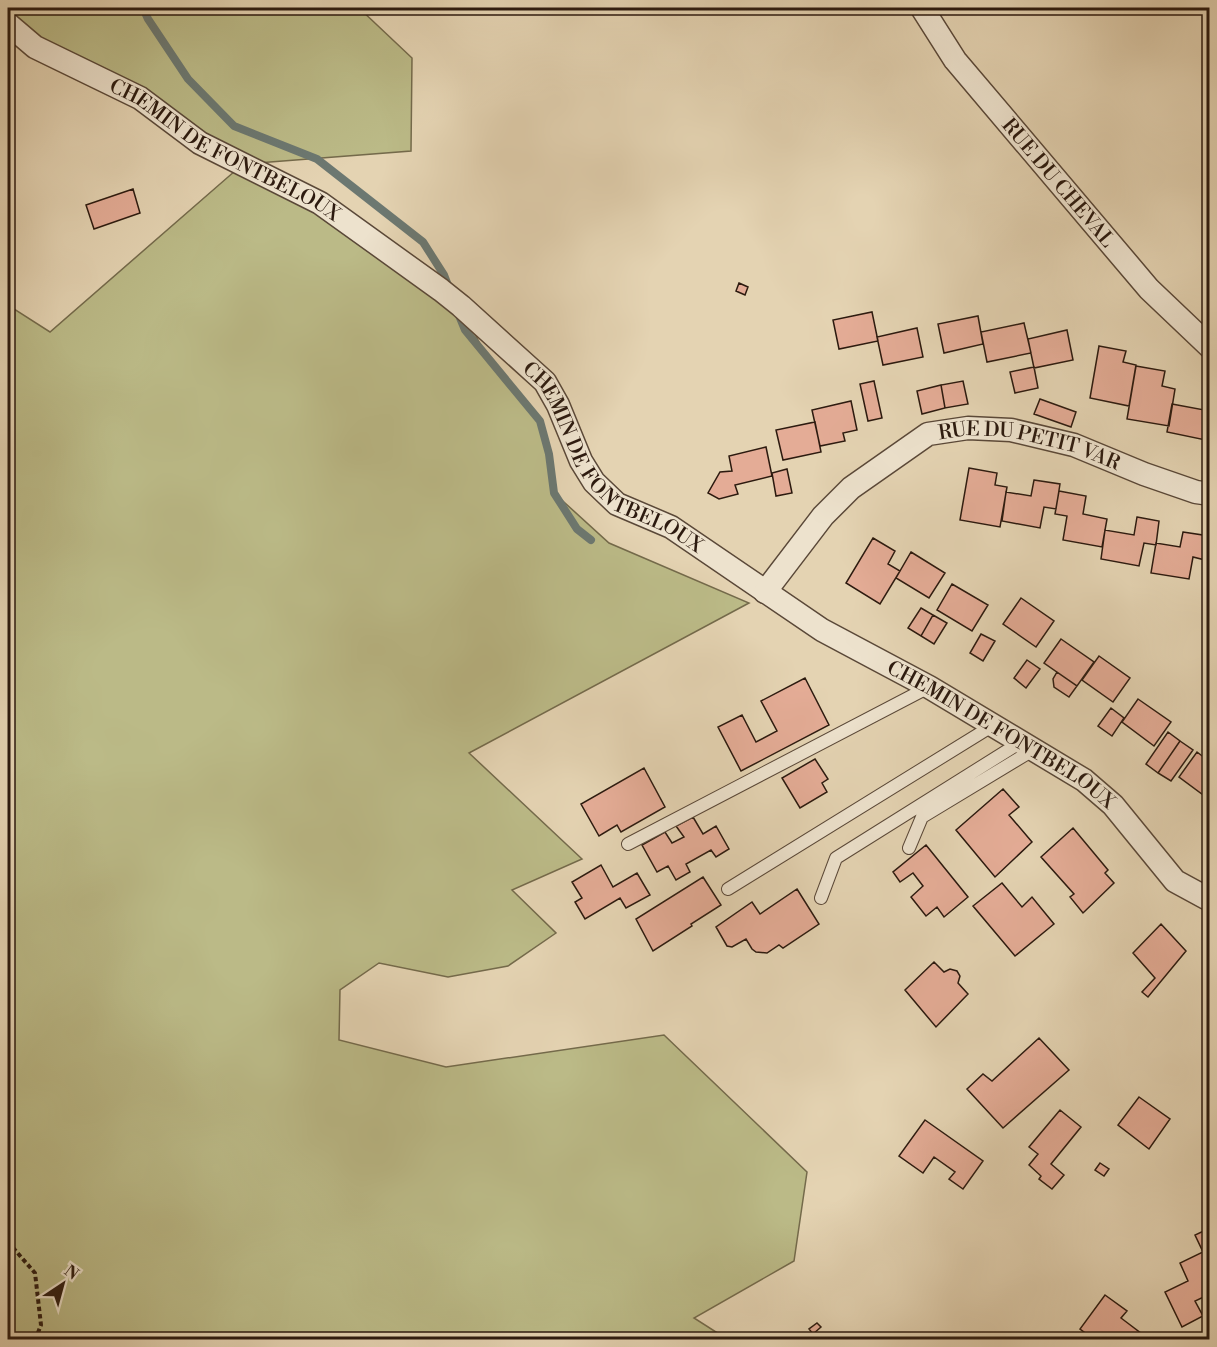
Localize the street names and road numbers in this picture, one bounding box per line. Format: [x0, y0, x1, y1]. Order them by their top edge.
street label: CHEMIN DE FONTBELOUX [105, 74, 345, 228]
street label: RUE DU CHEVAL [996, 114, 1119, 253]
street label: CHEMIN DE FONTBELOUX [517, 357, 708, 559]
street label: RUE DU PETIT VAR [937, 417, 1124, 477]
street label: CHEMIN DE FONTBELOUX [882, 656, 1120, 816]

